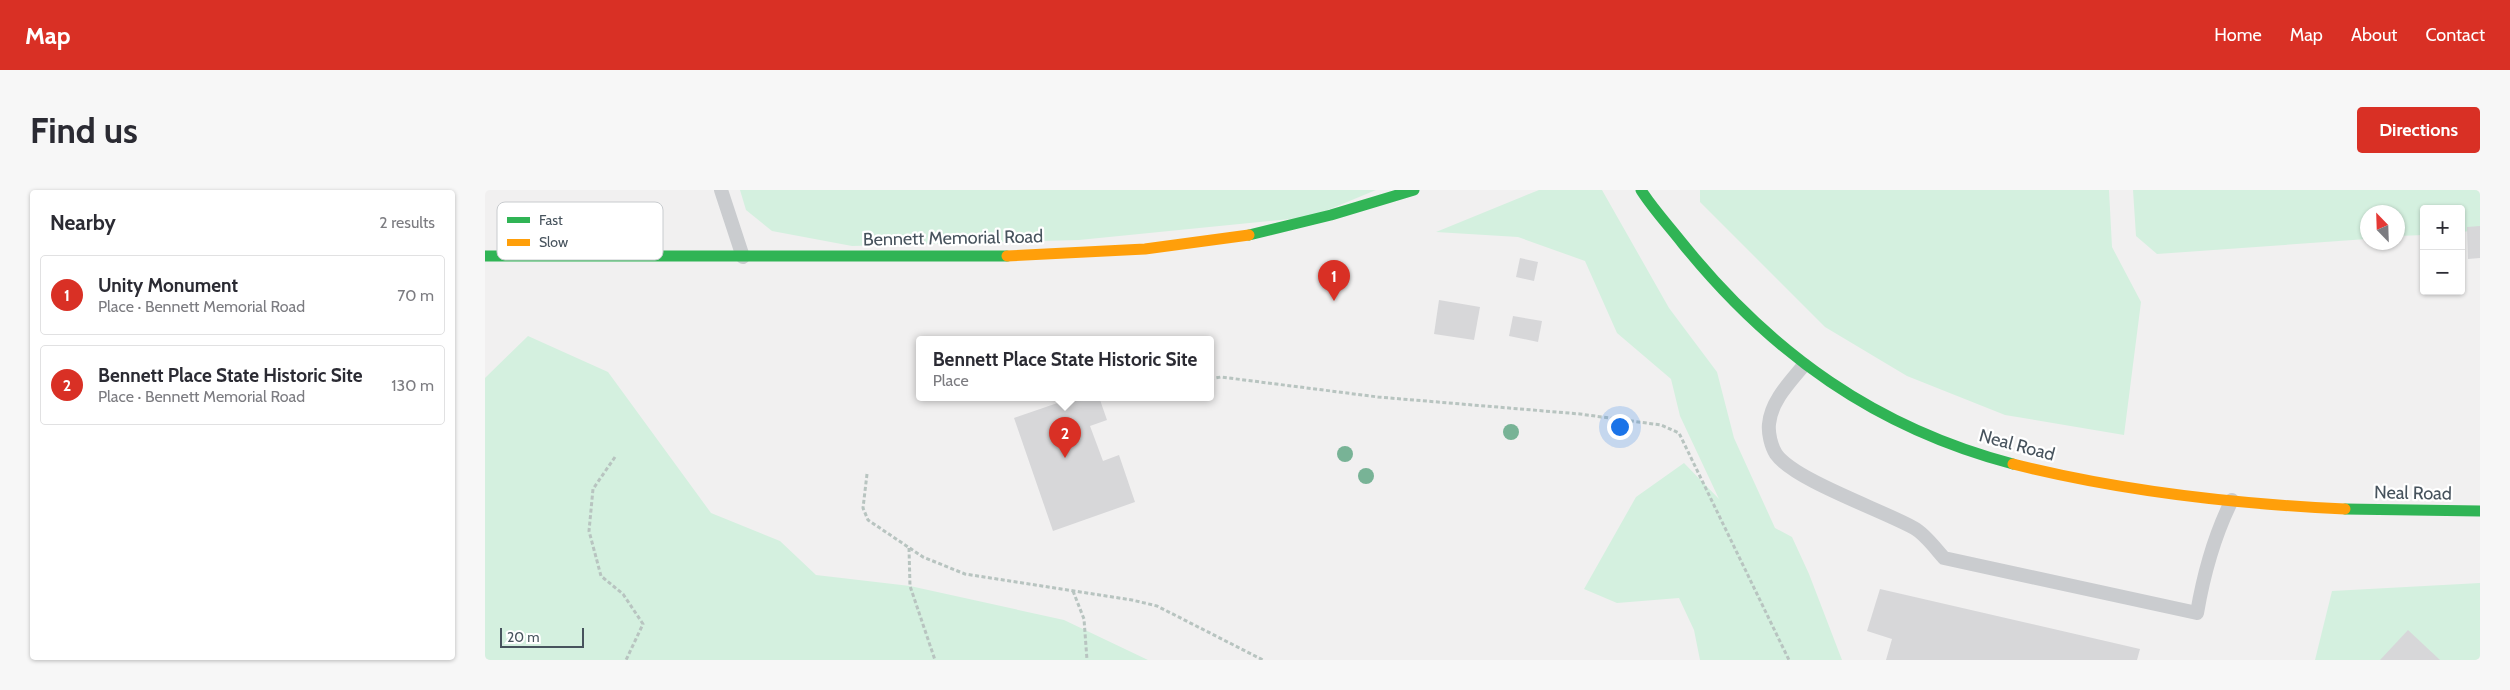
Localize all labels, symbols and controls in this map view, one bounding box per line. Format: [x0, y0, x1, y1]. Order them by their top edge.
text: Map [25, 21, 71, 50]
text: Home [2214, 24, 2262, 46]
text: Map [2290, 24, 2323, 46]
text: About [2351, 24, 2397, 46]
text: Contact [2425, 24, 2485, 46]
button: Directions [2357, 107, 2480, 153]
text: Find us [30, 109, 138, 152]
legend [497, 202, 663, 260]
north arrow [2360, 205, 2405, 250]
map controls [2420, 205, 2465, 295]
button: + [2420, 205, 2465, 250]
text: Nearby [50, 210, 116, 235]
text: Fast [539, 211, 563, 229]
text: 2 results [379, 213, 435, 232]
street label: Bennett Memorial Road [863, 225, 1043, 251]
text: Slow [539, 233, 568, 251]
button: − [2420, 250, 2465, 295]
pin: 1 [1318, 260, 1350, 301]
text: Unity Monument [98, 274, 238, 297]
text: 1 [64, 286, 70, 305]
text: 70 m [397, 286, 434, 305]
text: Place · Bennett Memorial Road [98, 297, 305, 316]
popup [916, 336, 1214, 401]
text: Bennett Place State Historic Site [933, 348, 1197, 371]
text: Bennett Place State Historic Site [98, 364, 363, 387]
text: Place [933, 371, 969, 390]
text: 2 [63, 376, 71, 395]
text: 130 m [391, 376, 434, 395]
text: Place · Bennett Memorial Road [98, 387, 305, 406]
your location [1607, 414, 1633, 440]
pin: 2 [1049, 417, 1081, 458]
street label: Neal Road [1977, 424, 2057, 466]
street label: Neal Road [2374, 481, 2452, 505]
scale bar [500, 625, 584, 648]
text: 20 m [507, 628, 540, 646]

